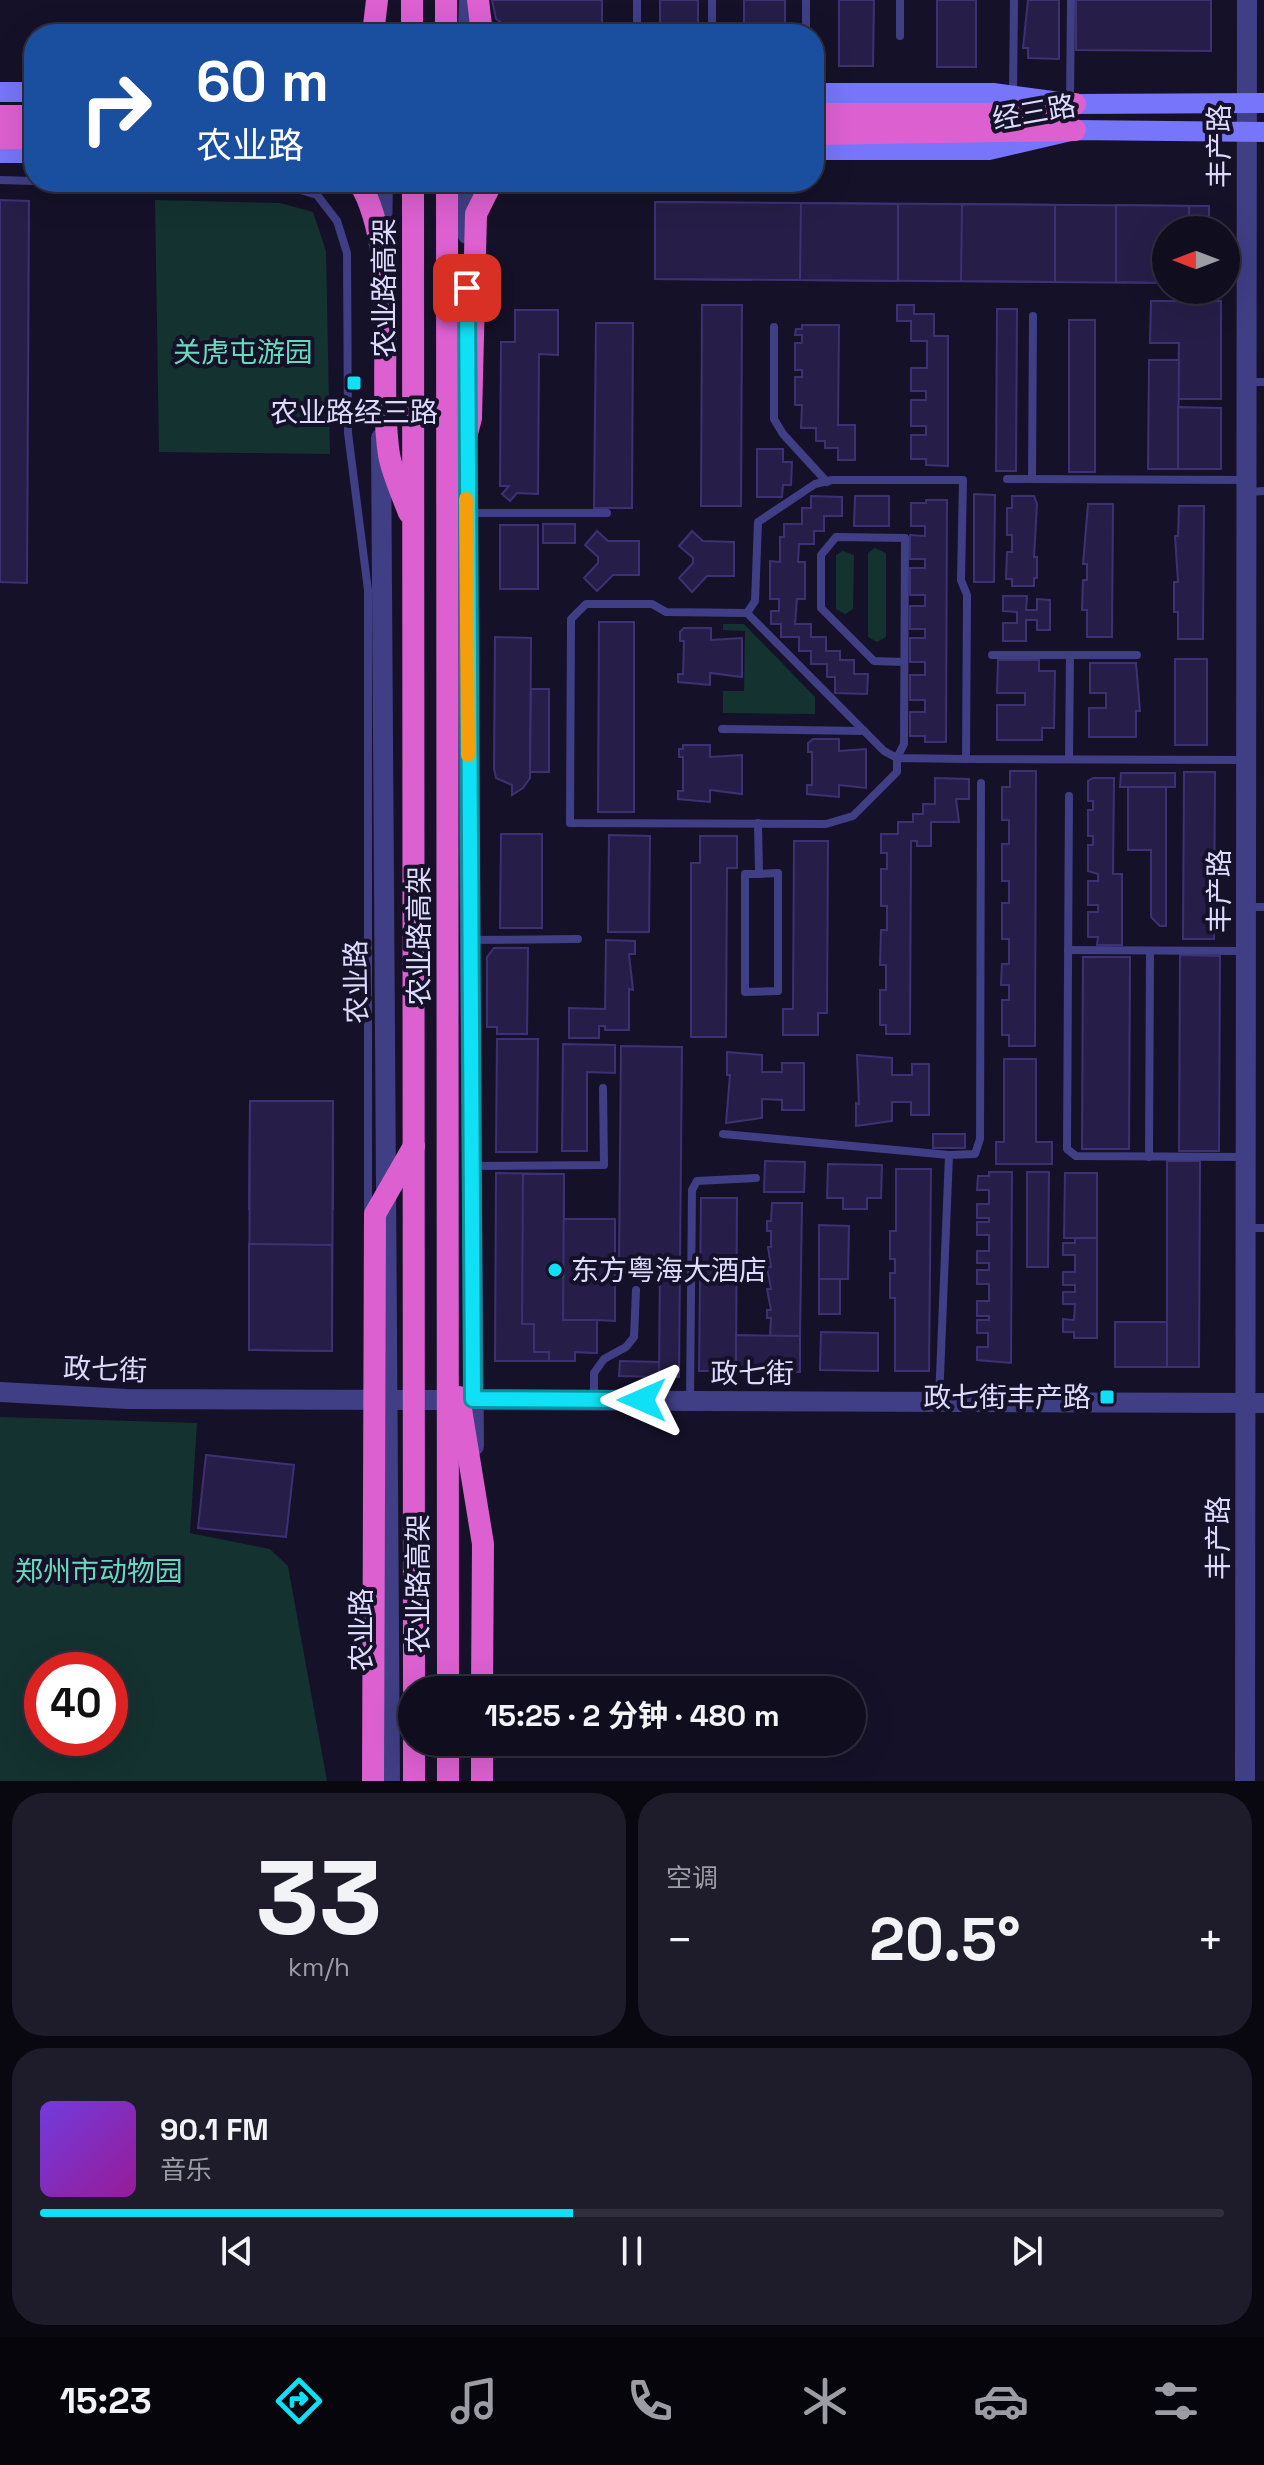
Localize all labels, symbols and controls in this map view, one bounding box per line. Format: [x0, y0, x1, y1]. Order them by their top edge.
text: 60 m [196, 46, 329, 117]
icon: right [64, 56, 168, 160]
street label: 经三路 [990, 87, 1078, 137]
street label: 丰产路 [1201, 104, 1237, 188]
text: 农业路 [196, 123, 304, 169]
north arrow [1152, 216, 1240, 304]
map controls [1152, 216, 1240, 304]
street label: 农业路高架 [366, 218, 402, 358]
pin [433, 254, 501, 322]
icon: arrive [445, 266, 489, 310]
park label: 关虎屯游园 [173, 334, 313, 370]
marker: 农业路经三路 [345, 374, 363, 392]
place label: 农业路经三路 [270, 394, 438, 430]
street label: 丰产路 [1201, 849, 1237, 933]
street label: 农业路高架 [401, 866, 437, 1006]
street label: 农业路 [337, 940, 375, 1024]
place label: 东方粤海大酒店 [571, 1252, 767, 1288]
marker: 东方粤海大酒店 [546, 1261, 564, 1279]
street label: 政七街 [62, 1350, 148, 1388]
street label: 政七街 [710, 1355, 794, 1391]
position arrow [600, 1358, 684, 1442]
place label: 政七街丰产路 [923, 1379, 1091, 1415]
marker: 政七街丰产路 [1098, 1388, 1116, 1406]
street label: 丰产路 [1200, 1496, 1236, 1580]
street label: 农业路高架 [400, 1514, 436, 1654]
park label: 郑州市动物园 [15, 1553, 183, 1589]
street label: 农业路 [343, 1588, 379, 1672]
speed limit sign: 40 [24, 1652, 128, 1756]
text: 15:25 · 2 分钟 · 480 m [484, 1696, 780, 1735]
text: 33 [256, 1832, 382, 1964]
text: 空调 [666, 1861, 718, 1895]
text: 20.5° [869, 1901, 1021, 1978]
text: − [666, 1912, 693, 1968]
text: + [1197, 1912, 1224, 1968]
text: km/h [288, 1950, 350, 1984]
text: 90.1 FM [160, 2110, 269, 2149]
text: 音乐 [160, 2153, 212, 2187]
icon: previous [215, 2229, 259, 2273]
icon: pause [610, 2229, 654, 2273]
icon: next [1005, 2229, 1049, 2273]
icon: directions [271, 2373, 327, 2429]
icon: music [446, 2373, 502, 2429]
icon: phone [622, 2373, 678, 2429]
icon: climate [797, 2373, 853, 2429]
icon: car [973, 2373, 1029, 2429]
icon: filters [1148, 2373, 1204, 2429]
text: 15:23 [60, 2378, 152, 2424]

